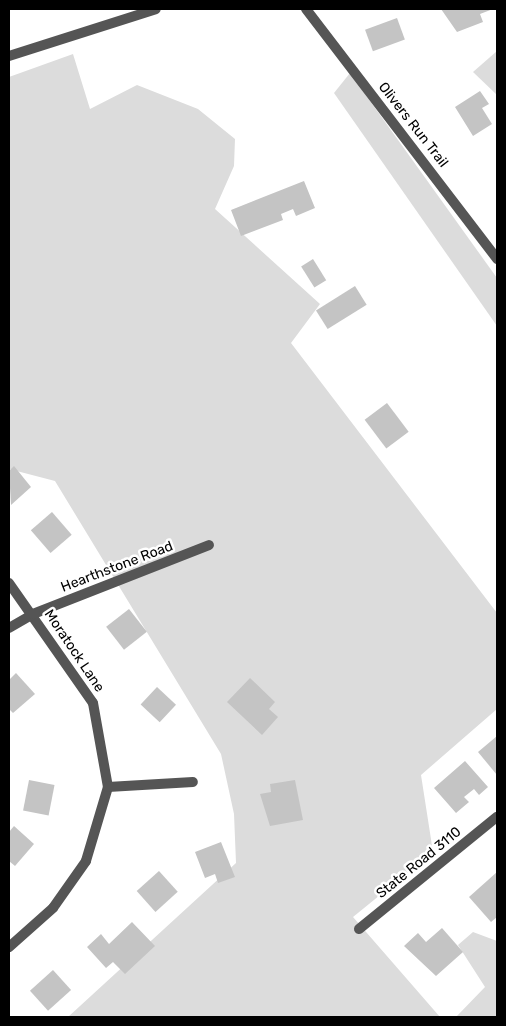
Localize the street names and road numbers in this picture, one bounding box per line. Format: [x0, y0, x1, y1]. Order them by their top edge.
street label: Olivers Run Trail [374, 79, 452, 171]
street label: Hearthstone Road [59, 538, 175, 596]
street label: Moratock Lane [40, 607, 108, 695]
street label: State Road 3110 [373, 824, 465, 902]

